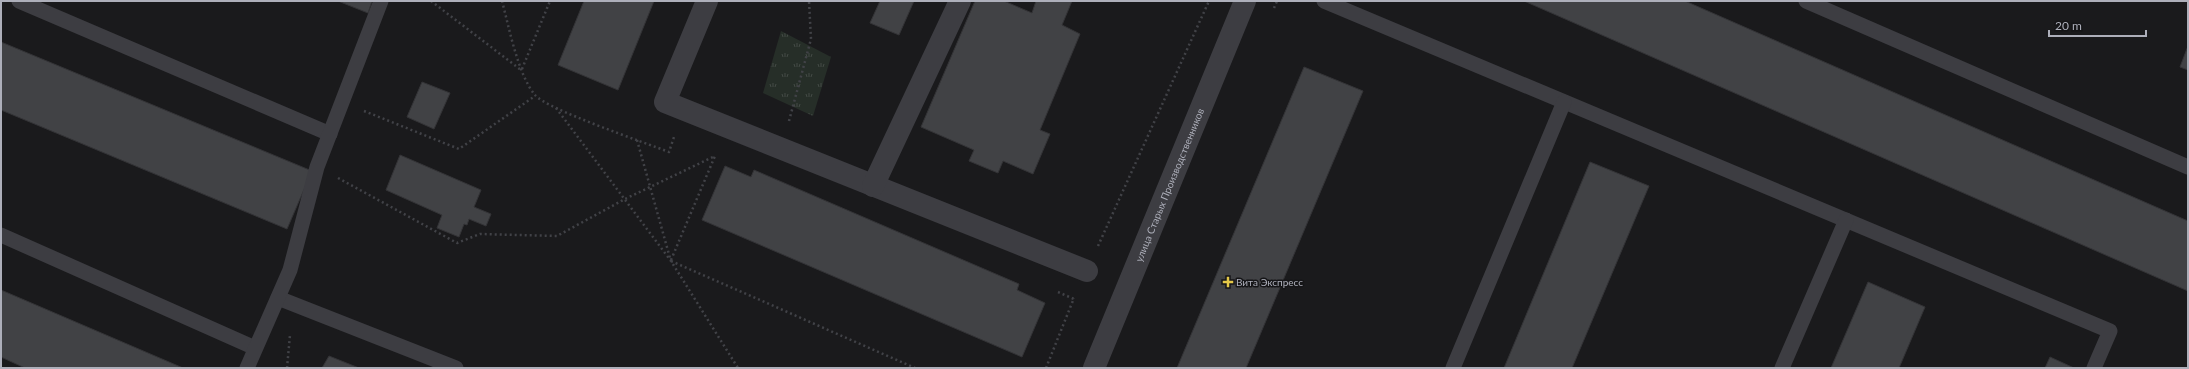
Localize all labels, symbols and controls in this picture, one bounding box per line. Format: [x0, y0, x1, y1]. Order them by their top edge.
scale bar [2049, 12, 2146, 38]
text: 20 m [2055, 18, 2082, 33]
street label: улица Старых Производственников [1132, 106, 1206, 263]
place label: Вита Экспресс [1236, 276, 1303, 288]
marker: Вита Экспресс [1223, 277, 1233, 287]

